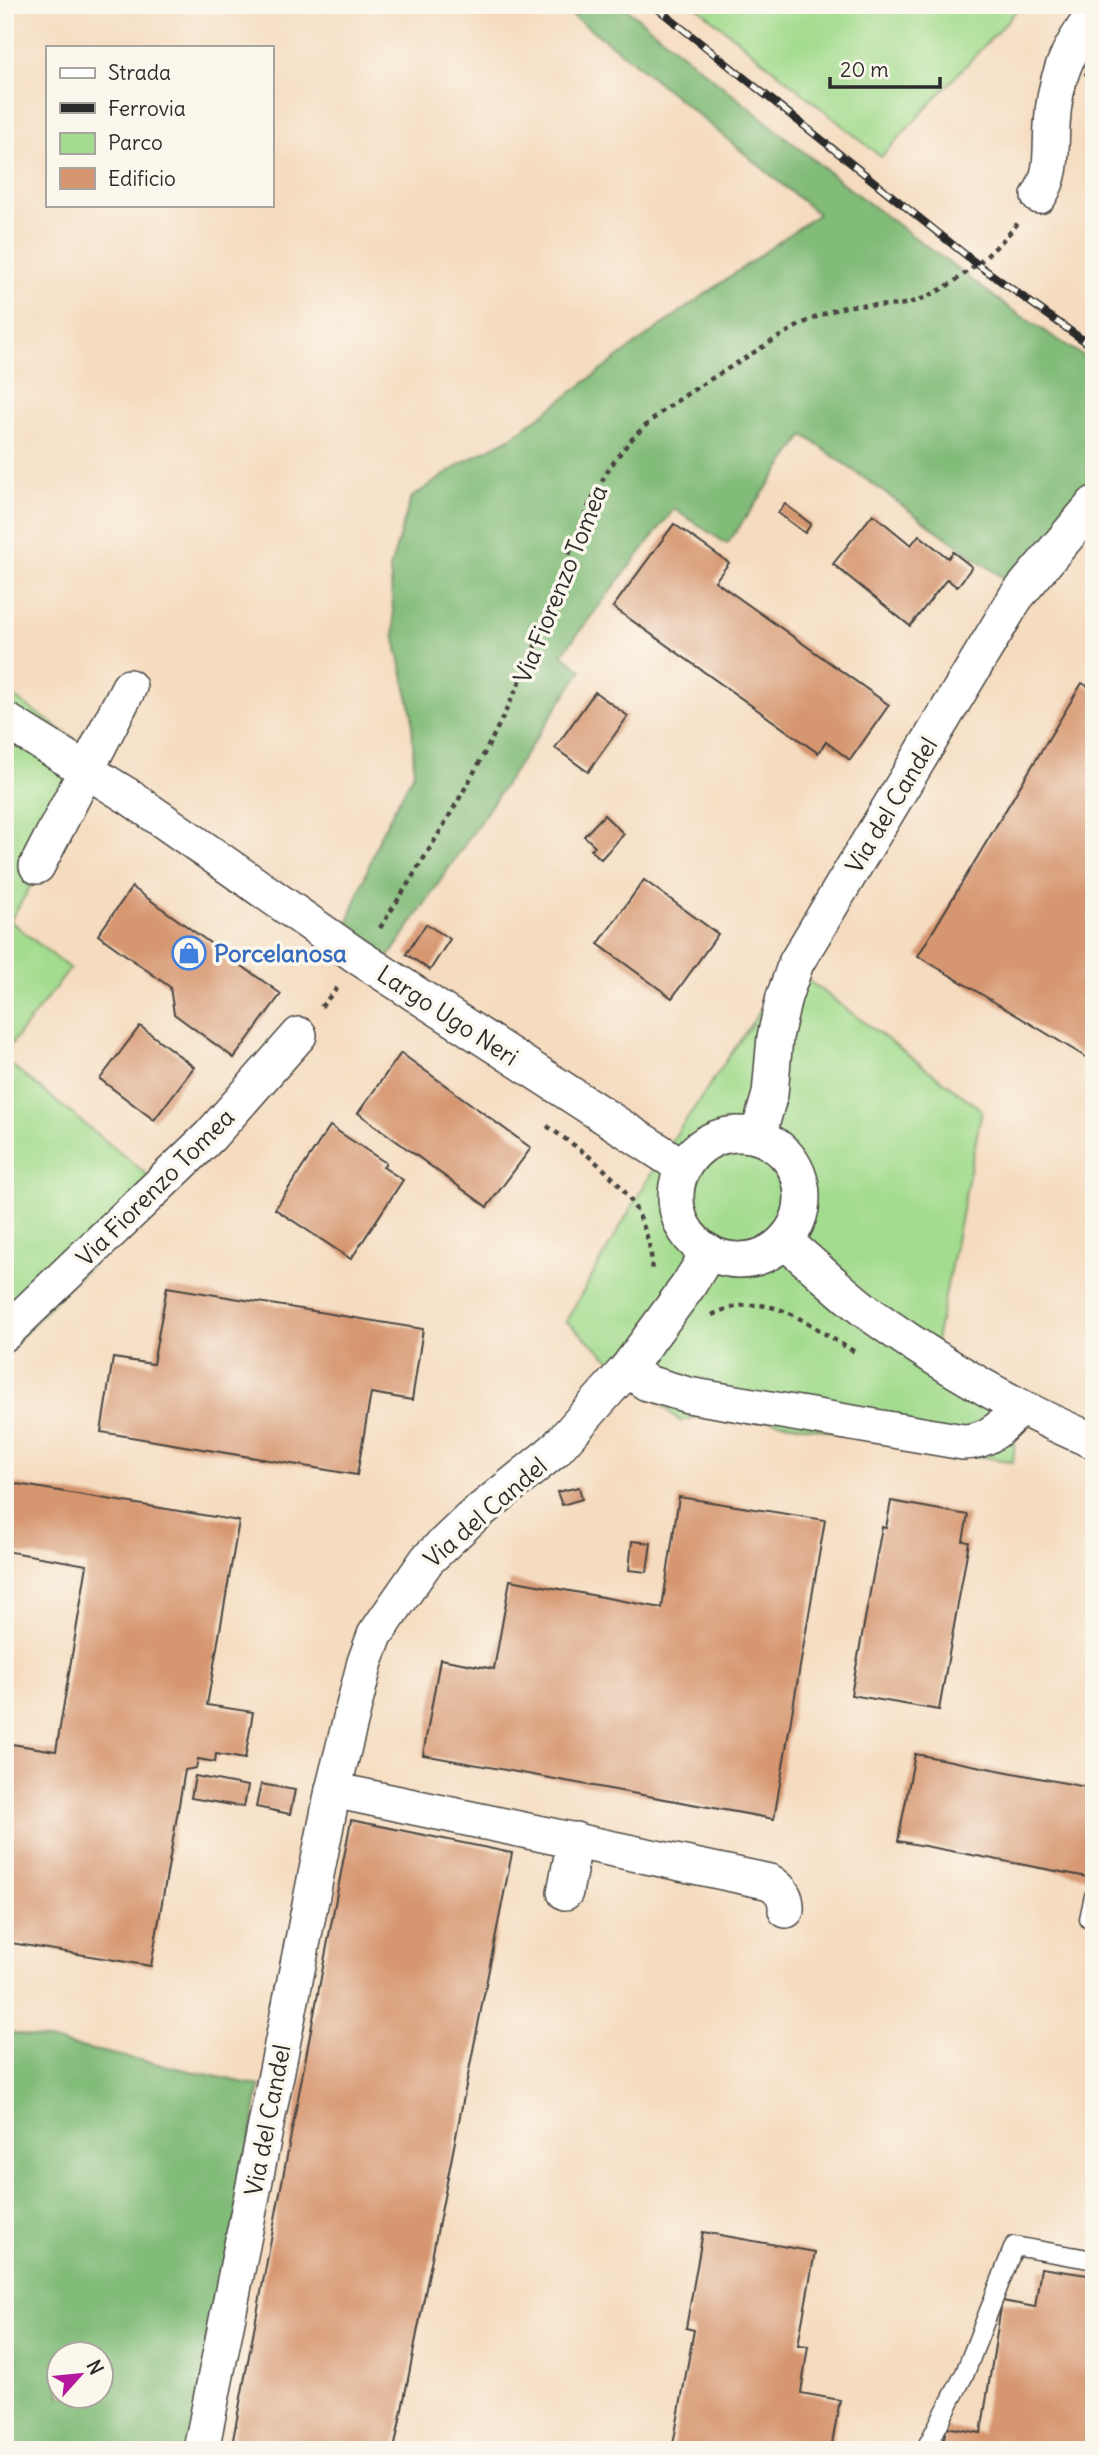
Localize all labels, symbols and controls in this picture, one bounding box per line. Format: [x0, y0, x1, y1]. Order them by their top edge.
legend [46, 46, 273, 206]
scale bar [830, 46, 940, 90]
text: 20 m [840, 56, 889, 83]
text: Strada [108, 59, 171, 86]
text: Ferrovia [108, 95, 186, 122]
text: Parco [108, 129, 163, 156]
text: Edificio [108, 165, 176, 192]
street label: Via Fiorenzo Tomea [507, 481, 613, 687]
street label: Via del Candel [839, 732, 943, 878]
shop icon: Porcelanosa [170, 934, 208, 972]
place label: Porcelanosa [214, 938, 347, 968]
street label: Largo Ugo Neri [372, 958, 524, 1072]
street label: Via Fiorenzo Tomea [70, 1102, 240, 1272]
street label: Via del Candel [417, 1450, 553, 1574]
street label: Via del Candel [238, 2042, 296, 2198]
north arrow [46, 2340, 116, 2410]
text: N [81, 2356, 109, 2379]

